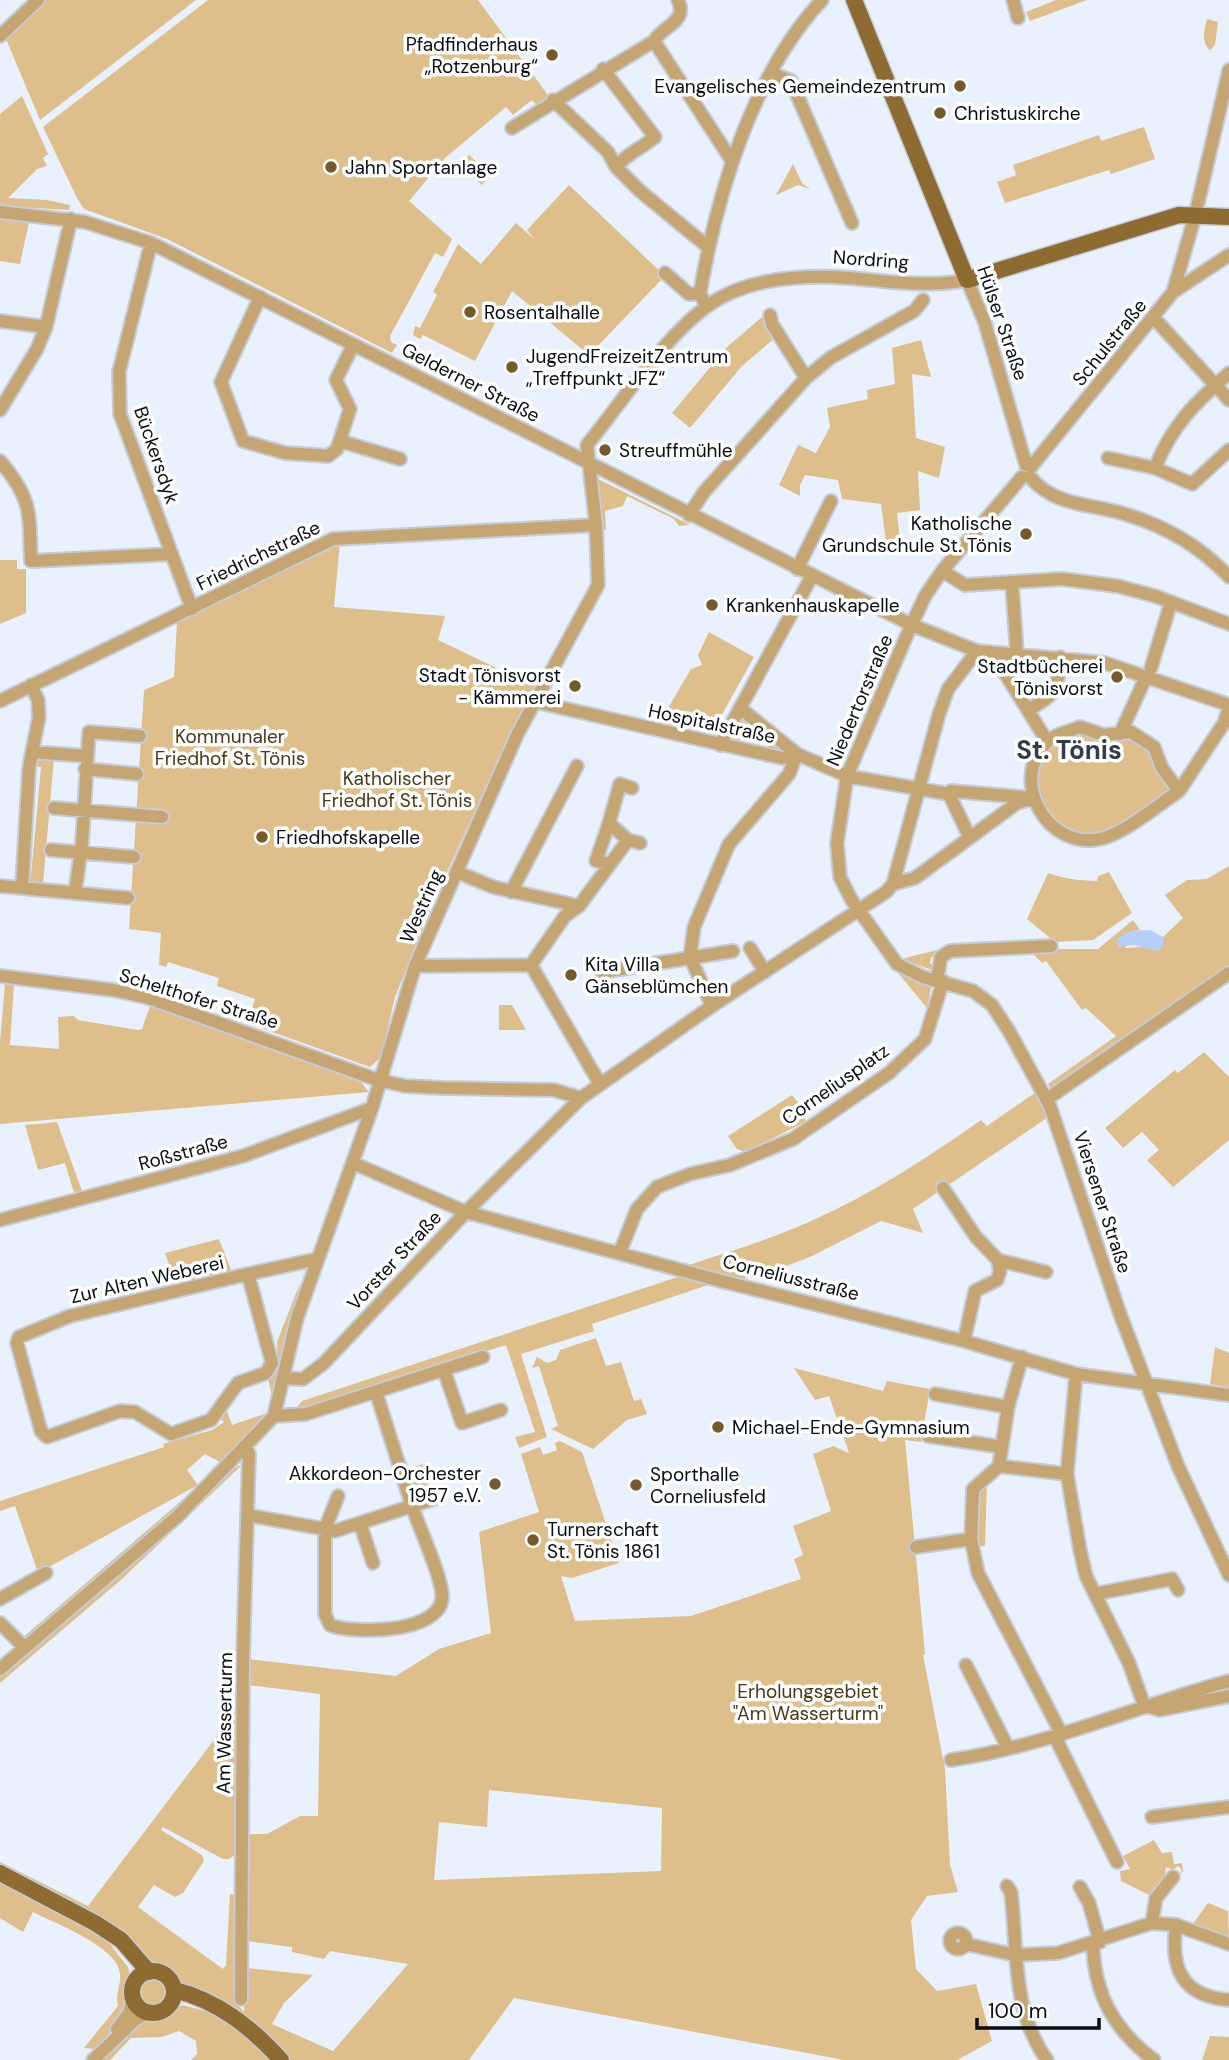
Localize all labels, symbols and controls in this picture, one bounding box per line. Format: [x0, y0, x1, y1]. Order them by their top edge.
place label: Pfadfinderhaus „Rotzenburg“ [406, 32, 538, 79]
marker: Pfadfinderhaus „Rotzenburg“ [544, 47, 560, 63]
place label: Evangelisches Gemeindezentrum [654, 74, 946, 99]
marker: Evangelisches Gemeindezentrum [952, 78, 968, 94]
place label: Christuskirche [954, 101, 1081, 126]
marker: Christuskirche [932, 105, 948, 121]
place label: Jahn Sportanlage [345, 155, 497, 180]
marker: Jahn Sportanlage [323, 159, 339, 175]
street label: Nordring [832, 244, 910, 275]
street label: Hülser Straße [971, 263, 1034, 384]
street label: Schulstraße [1067, 294, 1152, 391]
place label: Rosentalhalle [484, 300, 600, 325]
marker: Rosentalhalle [462, 304, 478, 320]
street label: Gelderner Straße [397, 337, 544, 428]
place label: JugendFreizeitZentrum „Treffpunkt JFZ“ [526, 344, 728, 391]
marker: JugendFreizeitZentrum „Treffpunkt JFZ“ [504, 359, 520, 375]
street label: Bückersdyk [128, 403, 185, 508]
place label: Streuffmühle [619, 438, 733, 463]
marker: Streuffmühle [597, 442, 613, 458]
place label: Katholische Grundschule St. Tönis [822, 511, 1012, 558]
street label: Friedrichstraße [192, 515, 324, 596]
marker: Katholische Grundschule St. Tönis [1018, 526, 1034, 542]
place label: Krankenhauskapelle [726, 593, 899, 618]
marker: Krankenhauskapelle [704, 597, 720, 613]
street label: Niedertorstraße [820, 631, 898, 770]
place label: Stadtbücherei Tönisvorst [977, 654, 1103, 701]
place label: Stadt Tönisvorst - Kämmerei [419, 663, 561, 710]
marker: Stadtbücherei Tönisvorst [1109, 669, 1125, 685]
marker: Stadt Tönisvorst - Kämmerei [567, 678, 583, 694]
street label: Hospitalstraße [646, 698, 778, 749]
park label: Kommunaler Friedhof St. Tönis [155, 724, 305, 771]
district label: St. Tönis [1016, 733, 1122, 767]
park label: Katholischer Friedhof St. Tönis [322, 766, 472, 813]
place label: Friedhofskapelle [276, 825, 420, 850]
marker: Friedhofskapelle [254, 829, 270, 845]
street label: Westring [394, 865, 449, 947]
place label: Kita Villa Gänseblümchen [585, 952, 728, 999]
street label: Schelthofer Straße [116, 962, 282, 1035]
marker: Kita Villa Gänseblümchen [563, 967, 579, 983]
street label: Corneliusplatz [777, 1038, 894, 1131]
street label: Viersener Straße [1068, 1128, 1137, 1276]
street label: Roßstraße [136, 1129, 231, 1176]
street label: Vorster Straße [342, 1205, 447, 1316]
street label: Corneliusstraße [720, 1248, 862, 1307]
street label: Zur Alten Weberei [68, 1250, 226, 1309]
place label: Michael-Ende-Gymnasium [732, 1415, 970, 1440]
marker: Michael-Ende-Gymnasium [710, 1419, 726, 1435]
place label: Akkordeon-Orchester 1957 e.V. [289, 1461, 481, 1508]
place label: Sporthalle Corneliusfeld [650, 1462, 766, 1509]
marker: Akkordeon-Orchester 1957 e.V. [487, 1476, 503, 1492]
marker: Sporthalle Corneliusfeld [628, 1477, 644, 1493]
place label: Turnerschaft St. Tönis 1861 [547, 1517, 660, 1564]
marker: Turnerschaft St. Tönis 1861 [525, 1532, 541, 1548]
street label: Am Wasserturm [211, 1652, 238, 1794]
park label: Erholungsgebiet "Am Wasserturm" [733, 1679, 883, 1726]
scale bar [977, 1986, 1100, 2030]
text: 100 m [988, 1997, 1048, 2025]

